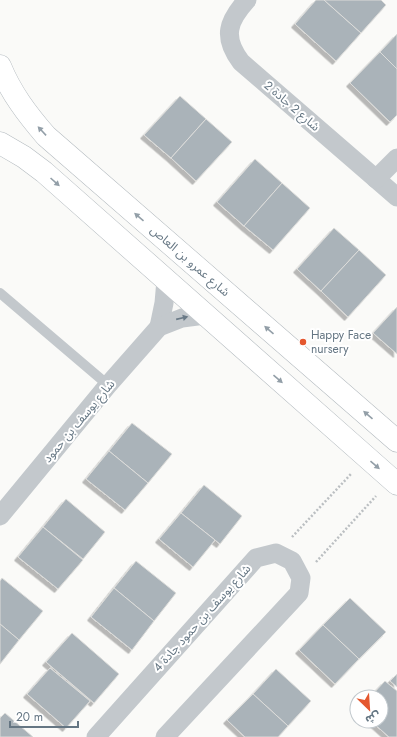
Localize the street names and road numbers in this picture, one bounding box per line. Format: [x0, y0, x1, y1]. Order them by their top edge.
street label: شارع 2 جادة 2 [260, 77, 324, 135]
street label: شارع عمرو بن العاص [146, 221, 234, 301]
street label: شارع يوسف بن حمود [39, 376, 119, 466]
street label: شارع يوسف بن حمود جادة 4 [149, 560, 255, 676]

